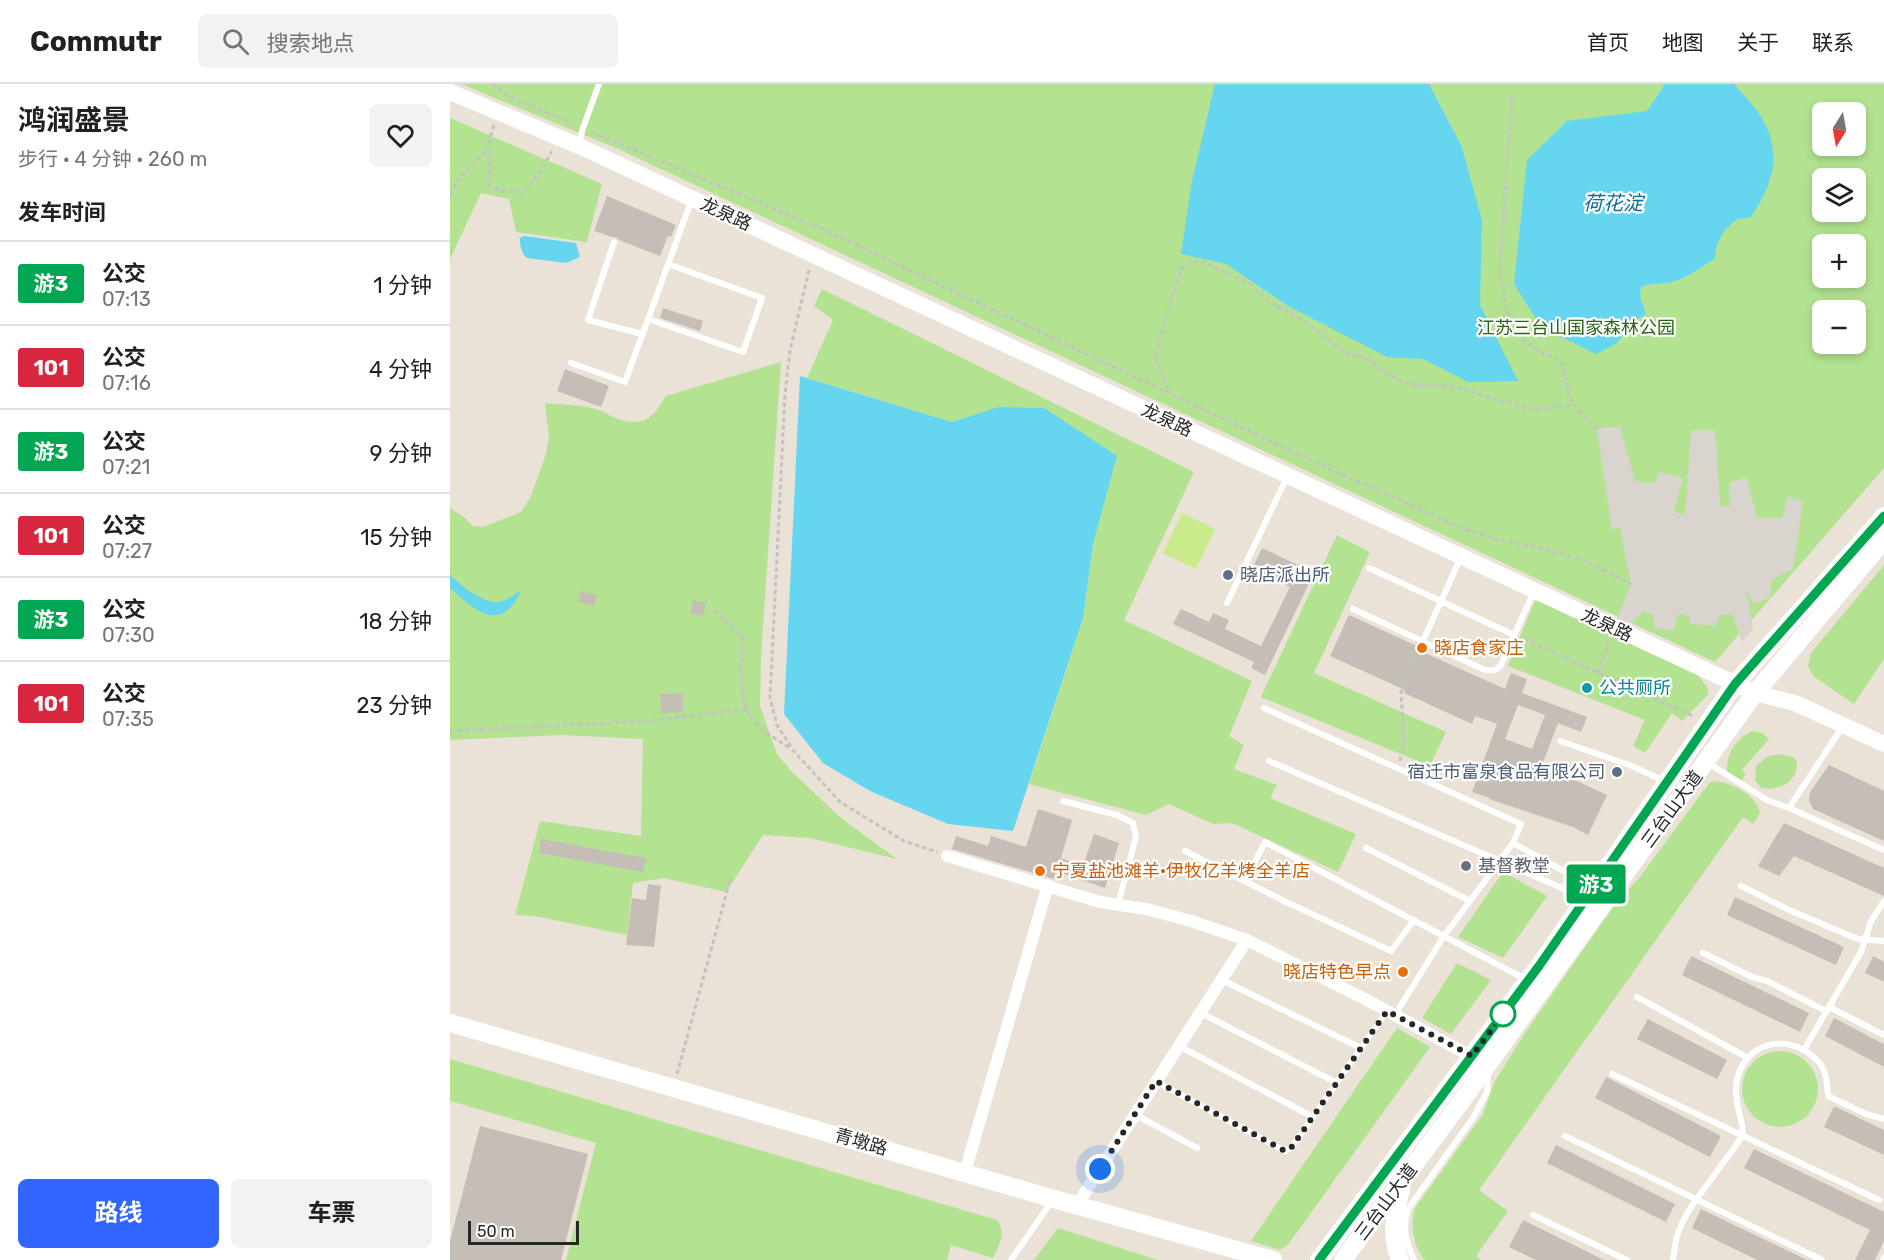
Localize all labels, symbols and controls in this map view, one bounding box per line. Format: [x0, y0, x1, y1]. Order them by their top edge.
search box [198, 14, 618, 68]
text: Commutr [30, 25, 162, 58]
icon: search [219, 25, 252, 58]
text: 搜索地点 [267, 30, 355, 57]
text: 首页 [1587, 30, 1629, 55]
text: 地图 [1662, 30, 1704, 55]
text: 关于 [1737, 30, 1779, 55]
text: 联系 [1812, 30, 1854, 55]
north arrow [1812, 102, 1866, 156]
map controls [1812, 102, 1866, 354]
text: 鸿润盛景 [18, 104, 130, 137]
button: heart [369, 104, 432, 167]
text: 步行 · 4 分钟 · 260 m [18, 147, 207, 171]
button: layers [1812, 168, 1866, 222]
water label: 荷花淀 [1583, 191, 1646, 215]
street label: 龙泉路 [697, 193, 755, 235]
text: 发车时间 [18, 199, 106, 226]
button: + [1812, 234, 1866, 288]
text: 公交 [102, 260, 146, 287]
text: 游3 [34, 271, 68, 296]
text: 1 分钟 [373, 272, 432, 299]
text: 07:13 [102, 287, 151, 311]
button: − [1812, 300, 1866, 354]
park label: 江苏三台山国家森林公园 [1477, 317, 1675, 339]
text: 公交 [102, 344, 146, 371]
text: 101 [33, 355, 69, 380]
text: 4 分钟 [369, 356, 432, 383]
text: 07:16 [102, 371, 151, 395]
street label: 龙泉路 [1138, 399, 1196, 441]
text: 公交 [102, 428, 146, 455]
text: 游3 [34, 439, 68, 464]
text: 9 分钟 [370, 440, 432, 467]
text: 07:21 [102, 455, 150, 479]
text: 公交 [102, 512, 146, 539]
text: 101 [33, 523, 69, 548]
text: 15 分钟 [360, 524, 432, 551]
text: 07:27 [102, 539, 152, 563]
place label: 晓店派出所 [1240, 564, 1330, 586]
marker: 晓店派出所 [1221, 568, 1235, 582]
text: 公交 [102, 596, 146, 623]
street label: 龙泉路 [1578, 604, 1636, 646]
text: 游3 [34, 607, 68, 632]
text: 18 分钟 [359, 608, 432, 635]
text: 07:30 [102, 623, 155, 647]
place label: 晓店食家庄 [1434, 637, 1524, 659]
marker: 晓店食家庄 [1415, 641, 1429, 655]
place label: 公共厕所 [1599, 677, 1671, 699]
text: 公交 [102, 680, 146, 707]
marker: 公共厕所 [1580, 681, 1594, 695]
text: 101 [33, 691, 69, 716]
text: 23 分钟 [356, 692, 432, 719]
text: 07:35 [102, 707, 154, 731]
place label: 宿迁市富泉食品有限公司 [1407, 761, 1605, 783]
marker: 宿迁市富泉食品有限公司 [1610, 765, 1624, 779]
street label: 三台山大道 [1637, 766, 1707, 852]
place label: 基督教堂 [1478, 855, 1550, 877]
marker: 基督教堂 [1459, 859, 1473, 873]
place label: 宁夏盐池滩羊·伊牧亿羊烤全羊店 [1052, 860, 1310, 882]
marker: 宁夏盐池滩羊·伊牧亿羊烤全羊店 [1033, 864, 1047, 878]
line badge: 游3 [1569, 864, 1623, 904]
text: 游3 [1579, 872, 1613, 897]
place label: 晓店特色早点 [1283, 961, 1391, 983]
marker: 晓店特色早点 [1396, 965, 1410, 979]
unlabelled marker [1490, 1001, 1516, 1027]
street label: 青墩路 [832, 1124, 890, 1160]
your location [1085, 1154, 1115, 1184]
street label: 三台山大道 [1350, 1159, 1422, 1245]
button: 路线 [18, 1179, 219, 1248]
button: 车票 [231, 1179, 432, 1248]
scale bar [468, 1218, 579, 1246]
text: 50 m [477, 1222, 515, 1241]

